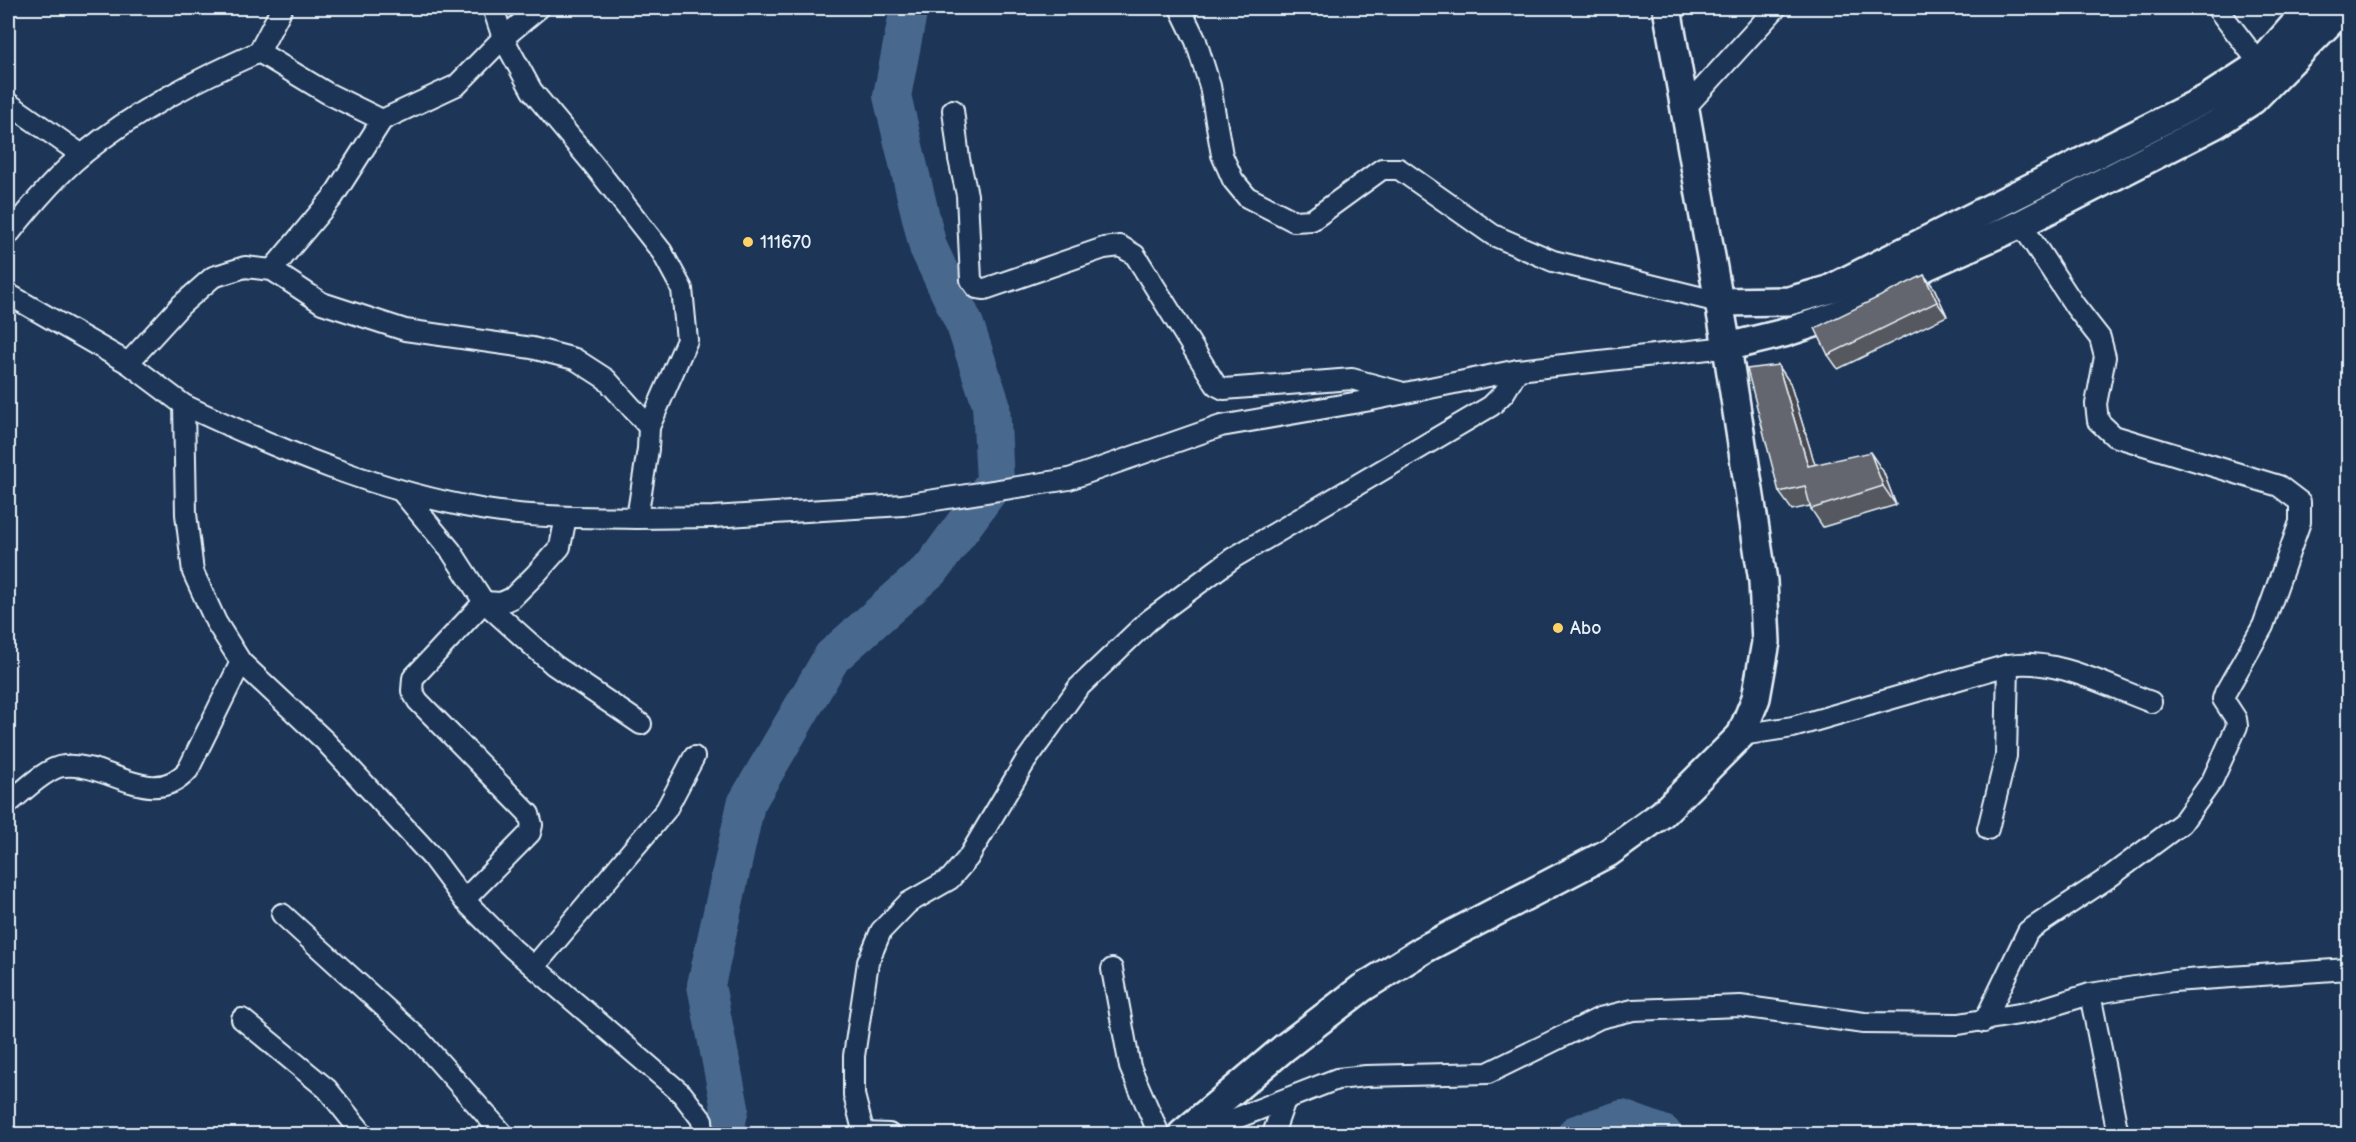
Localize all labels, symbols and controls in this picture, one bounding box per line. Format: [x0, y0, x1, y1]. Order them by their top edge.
place label: 111670 [760, 232, 811, 253]
marker: 111670 [741, 235, 755, 249]
place label: Abo [1570, 618, 1601, 639]
marker: Abo [1551, 621, 1565, 635]

